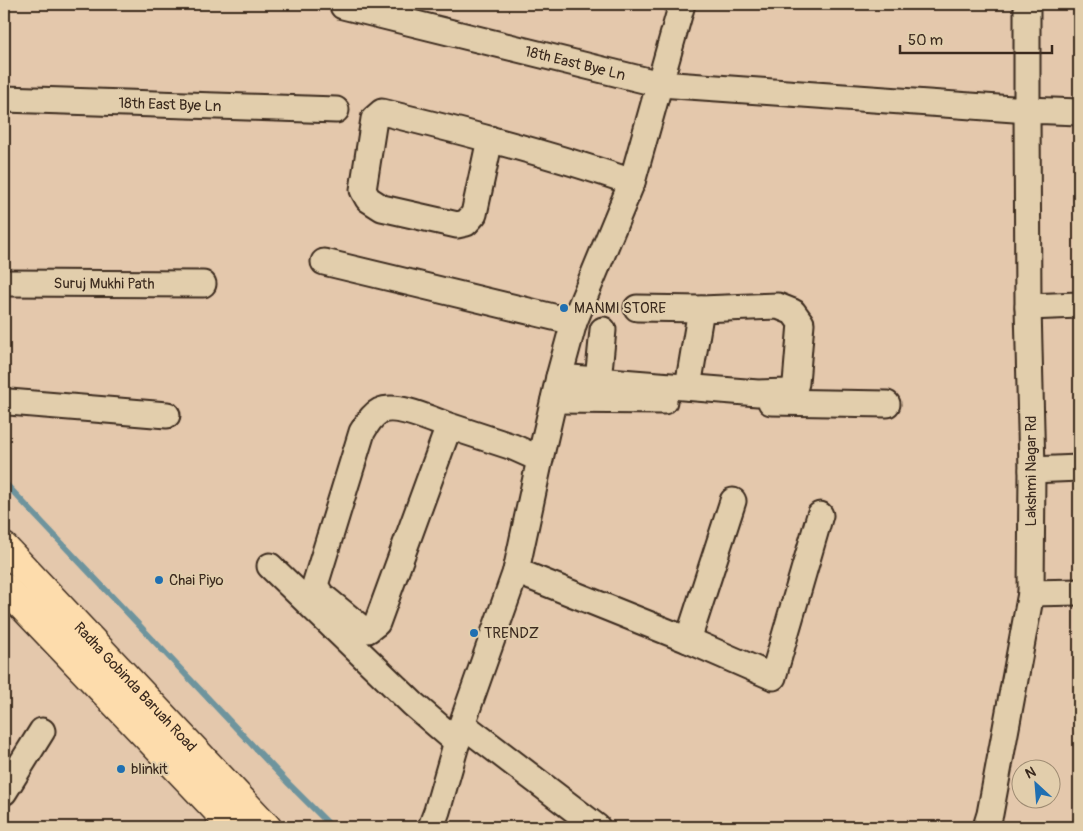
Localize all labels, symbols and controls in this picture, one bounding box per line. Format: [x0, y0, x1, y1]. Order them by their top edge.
scale bar [900, 22, 1053, 54]
text: 50 m [908, 31, 943, 50]
street label: 18th East Bye Ln [523, 42, 627, 85]
street label: 18th East Bye Ln [118, 94, 222, 116]
street label: Suruj Mukhi Path [53, 274, 155, 294]
place label: MANMI STORE [574, 299, 666, 318]
marker: MANMI STORE [558, 302, 570, 314]
street label: Lakshmi Nagar Rd [1022, 416, 1041, 526]
place label: Chai Piyo [169, 571, 224, 590]
marker: Chai Piyo [153, 574, 165, 586]
street label: Radha Gobinda Baruah Road [70, 618, 201, 756]
place label: TRENDZ [484, 624, 539, 643]
marker: TRENDZ [468, 627, 480, 639]
north arrow [1010, 758, 1060, 808]
place label: blinkit [131, 760, 169, 779]
marker: blinkit [115, 763, 127, 775]
text: N [1023, 763, 1039, 782]

